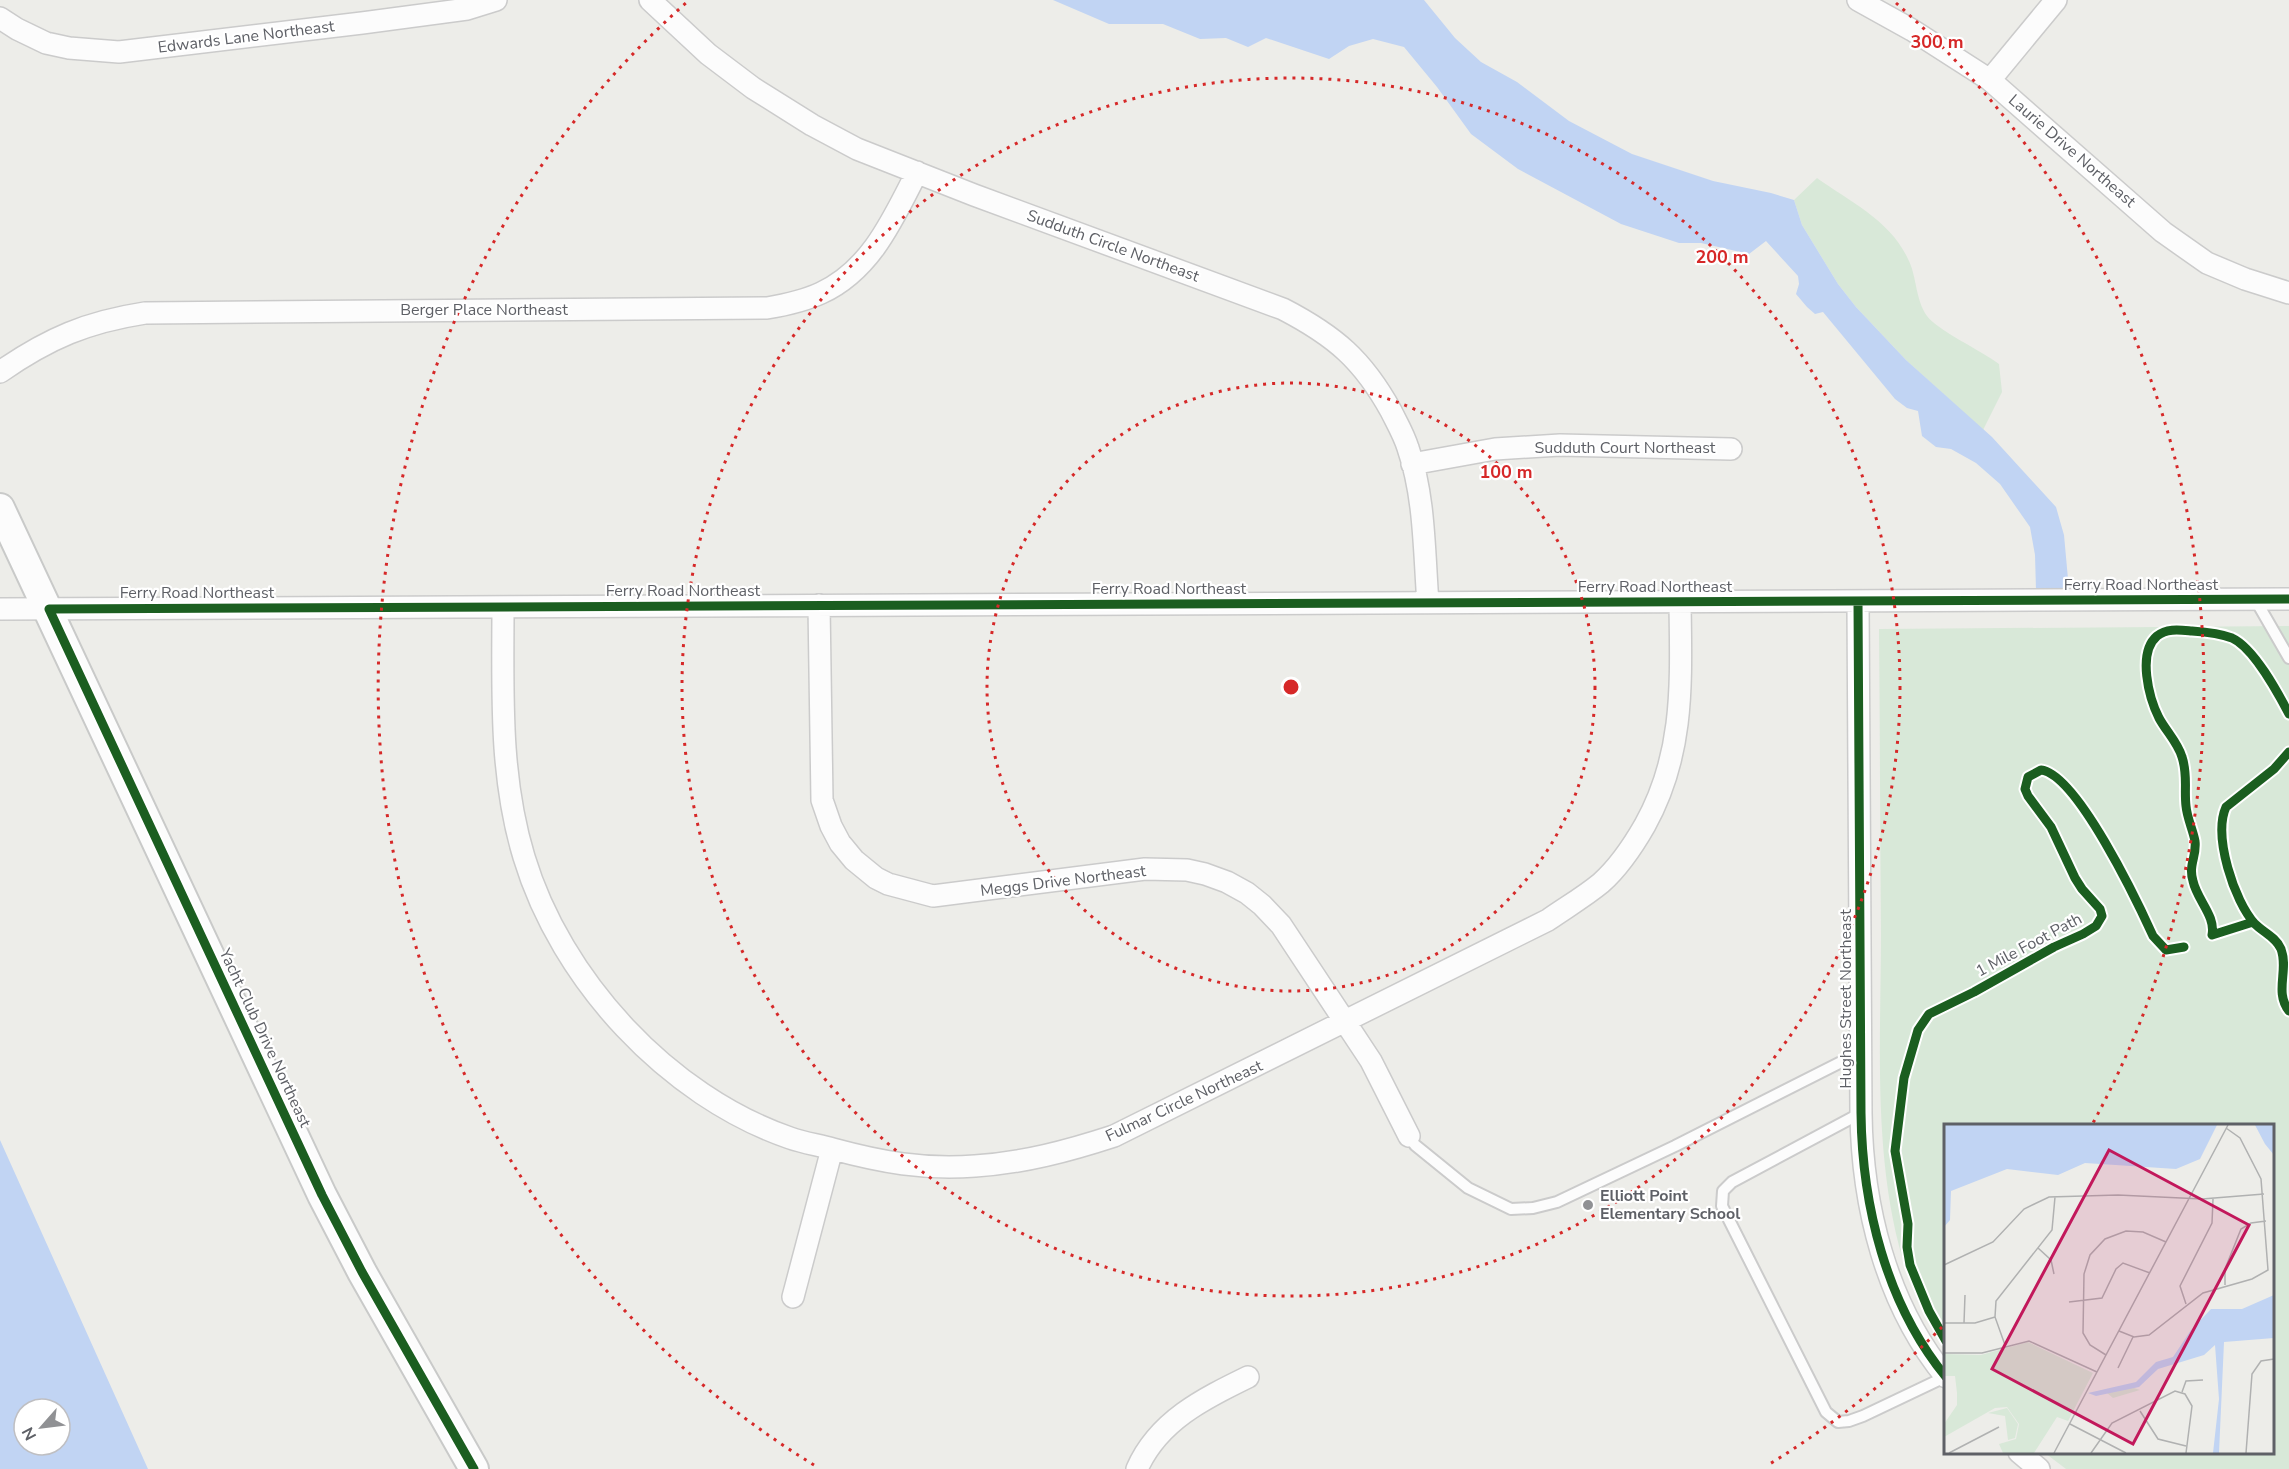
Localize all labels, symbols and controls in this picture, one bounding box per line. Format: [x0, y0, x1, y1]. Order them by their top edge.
street label: Edwards Lane Northeast [156, 15, 336, 59]
text: 300 m [1910, 30, 1964, 54]
street label: Laurie Drive Northeast [2004, 90, 2141, 213]
street label: Sudduth Circle Northeast [1024, 205, 1203, 288]
text: 200 m [1695, 245, 1749, 269]
street label: Berger Place Northeast [400, 299, 568, 321]
street label: Sudduth Court Northeast [1535, 437, 1716, 459]
text: 100 m [1479, 460, 1533, 484]
street label: Ferry Road Northeast [2064, 574, 2219, 596]
street label: Ferry Road Northeast [1578, 576, 1733, 598]
street label: Ferry Road Northeast [1092, 578, 1247, 600]
street label: Ferry Road Northeast [606, 580, 761, 602]
street label: Ferry Road Northeast [120, 582, 275, 604]
centre of rings [1281, 677, 1301, 697]
street label: Meggs Drive Northeast [979, 860, 1147, 902]
street label: 1 Mile Foot Path [1972, 908, 2086, 982]
street label: Hughes Street Northeast [1835, 909, 1857, 1089]
street label: Yacht Club Drive Northeast [213, 944, 316, 1131]
street label: Fulmar Circle Northeast [1102, 1055, 1266, 1147]
inset map [1944, 1124, 2274, 1454]
place label: Elliott Point Elementary School [1600, 1185, 1740, 1225]
marker: Elliott Point Elementary School [1581, 1198, 1595, 1212]
north arrow [12, 1397, 72, 1457]
text: N [17, 1423, 42, 1444]

